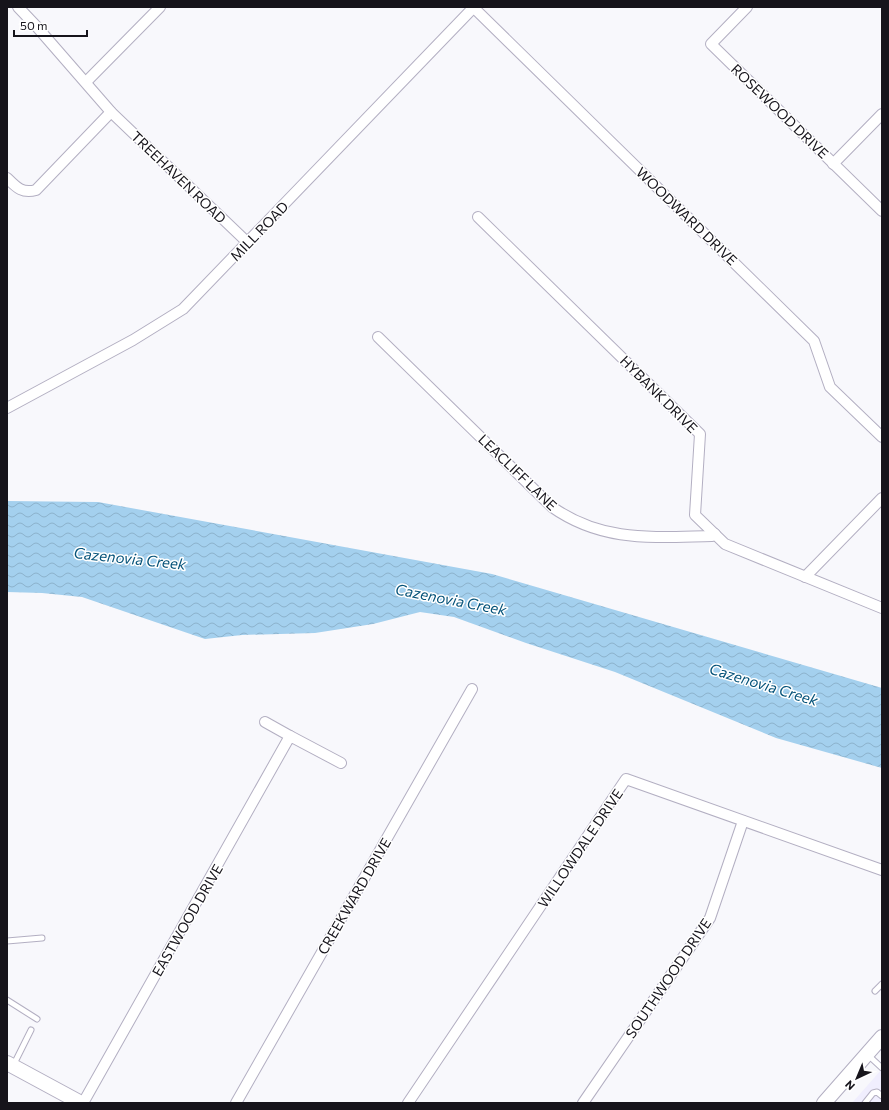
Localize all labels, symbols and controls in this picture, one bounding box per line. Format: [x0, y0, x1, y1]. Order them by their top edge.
scale bar [14, 12, 87, 38]
text: 50 m [20, 18, 48, 32]
street label: ROSEWOOD DRIVE [728, 60, 832, 162]
street label: TREEHAVEN ROAD [128, 127, 230, 227]
street label: WOODWARD DRIVE [633, 163, 741, 269]
street label: MILL ROAD [226, 198, 292, 264]
street label: HYBANK DRIVE [617, 352, 701, 436]
street label: LEACLIFF LANE [475, 430, 561, 514]
water label: Cazenovia Creek [73, 543, 188, 573]
water label: Cazenovia Creek [394, 579, 509, 619]
water label: Cazenovia Creek [707, 659, 821, 709]
street label: WILLOWDALE DRIVE [534, 785, 626, 911]
street label: CREEKWARD DRIVE [314, 835, 394, 957]
street label: EASTWOOD DRIVE [148, 861, 226, 979]
street label: SOUTHWOOD DRIVE [622, 915, 714, 1041]
north arrow [837, 1058, 877, 1098]
text: N [842, 1078, 857, 1093]

